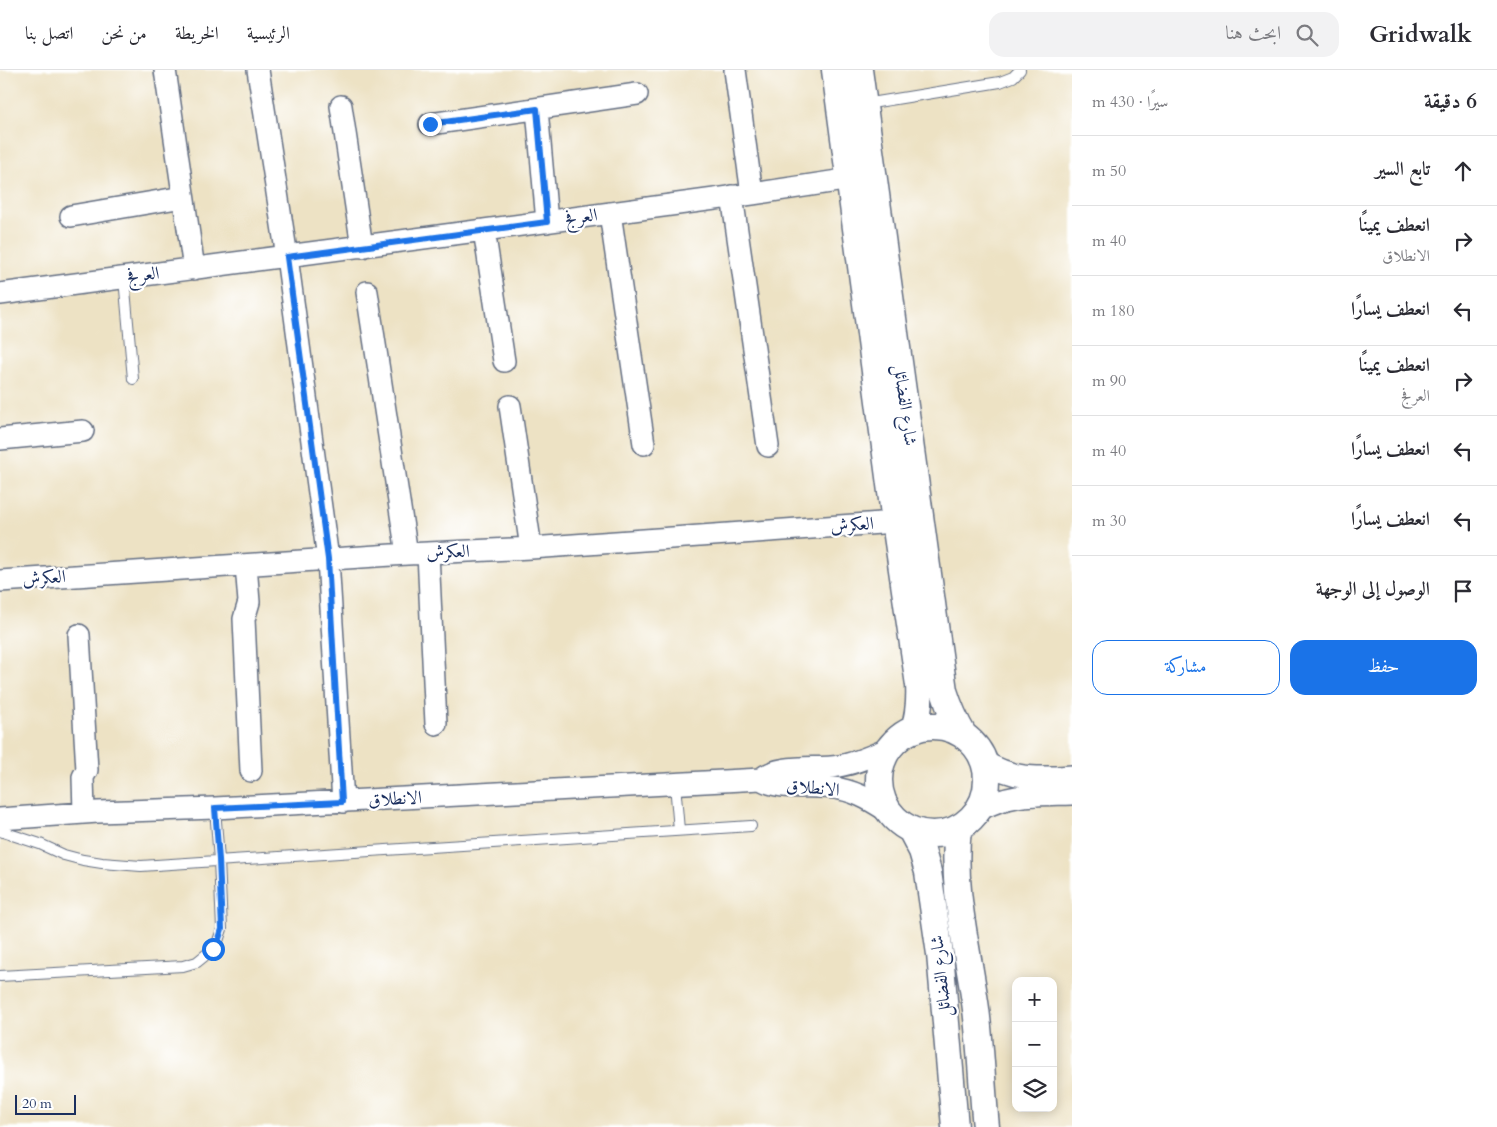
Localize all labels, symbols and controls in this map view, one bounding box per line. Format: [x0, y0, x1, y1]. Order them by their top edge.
search box [989, 12, 1339, 57]
text: Gridwalk [1369, 18, 1472, 51]
text: ابحث هنا [1225, 20, 1281, 46]
text: اتصل بنا [25, 21, 73, 46]
text: من نحن [101, 21, 147, 46]
text: الخريطة [175, 21, 219, 46]
text: الرئيسية [247, 21, 290, 46]
icon: search [1293, 21, 1321, 49]
text: 6 دقيقة [1424, 87, 1477, 116]
text: سيرًا · 430 m [1092, 91, 1168, 113]
route end [419, 113, 442, 136]
text: تابع السير [1375, 156, 1430, 182]
icon: ahead [1449, 157, 1477, 185]
text: 50 m [1092, 160, 1126, 182]
street label: العرفج [563, 202, 599, 235]
text: انعطف يمينًا [1359, 212, 1430, 238]
icon: right [1449, 227, 1477, 255]
text: 40 m [1092, 230, 1126, 252]
text: الانطلاق [1382, 245, 1430, 267]
street label: العرفج [125, 261, 161, 292]
text: انعطف يسارًا [1351, 296, 1430, 322]
icon: left [1449, 297, 1477, 325]
text: 180 m [1092, 300, 1134, 322]
text: انعطف يمينًا [1359, 352, 1430, 378]
street label: شارع الفضائل [885, 363, 923, 448]
icon: right [1449, 367, 1477, 395]
text: 90 m [1092, 370, 1126, 392]
text: العرفج [1401, 385, 1430, 407]
text: انعطف يسارًا [1351, 436, 1430, 462]
icon: left [1449, 437, 1477, 465]
text: 40 m [1092, 440, 1126, 462]
text: انعطف يسارًا [1351, 506, 1430, 532]
icon: left [1449, 507, 1477, 535]
text: 30 m [1092, 510, 1126, 532]
street label: العكرش [829, 511, 875, 539]
street label: العكرش [426, 539, 470, 565]
street label: العكرش [21, 564, 67, 592]
text: الوصول إلى الوجهة [1316, 576, 1430, 602]
icon: arrive [1449, 577, 1477, 605]
button: مشاركة [1092, 640, 1280, 695]
button: حفظ [1290, 640, 1477, 695]
street label: الانطلاق [785, 773, 841, 803]
street label: الانطلاق [368, 785, 423, 813]
street label: شارع الفضائل [924, 934, 960, 1018]
route start [202, 938, 225, 961]
map controls [1012, 977, 1057, 1112]
button: + [1012, 977, 1057, 1022]
button: − [1012, 1022, 1057, 1067]
button: layers [1012, 1067, 1057, 1112]
scale bar [15, 1092, 76, 1115]
text: 20 m [22, 1094, 52, 1113]

